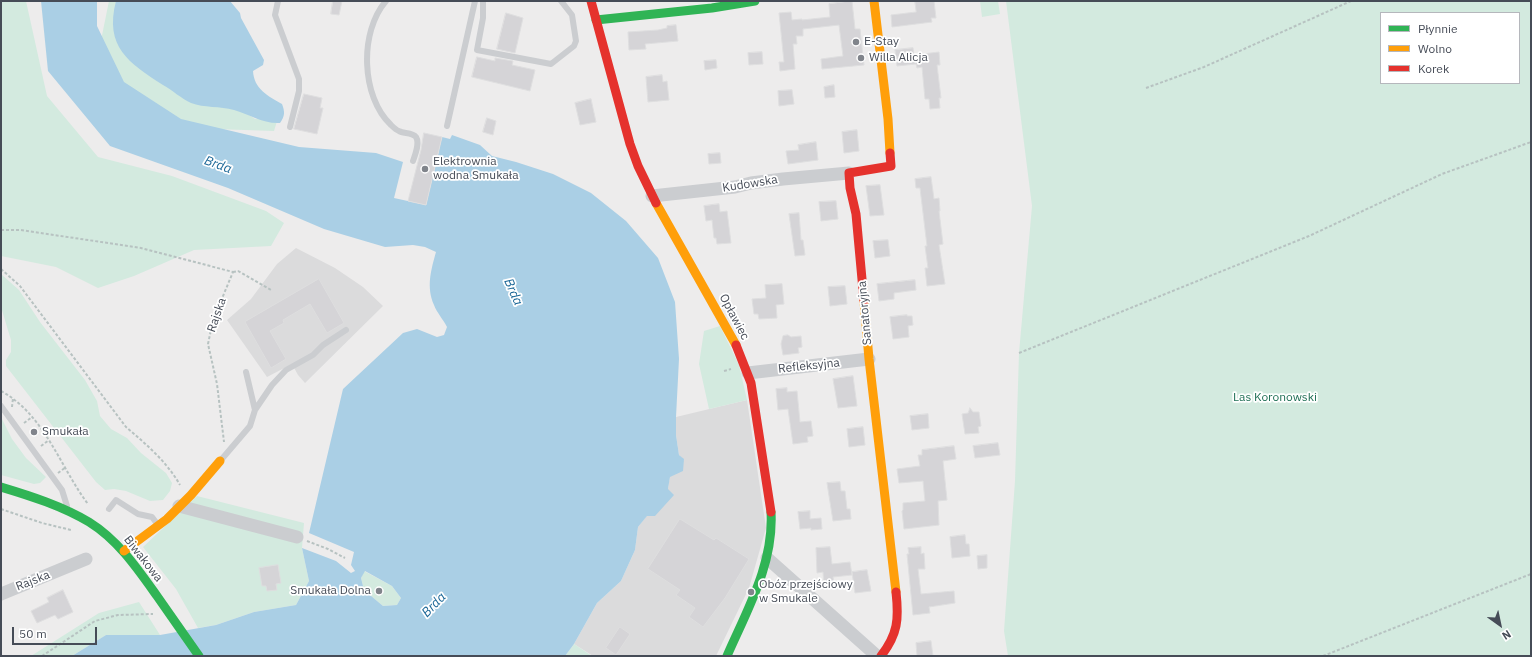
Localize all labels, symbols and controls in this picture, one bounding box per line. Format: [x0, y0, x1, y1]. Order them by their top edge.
legend [1380, 12, 1520, 84]
text: Płynnie [1418, 21, 1458, 36]
place label: E-Stay [864, 35, 899, 49]
marker: E-Stay [851, 37, 861, 47]
text: Wolno [1418, 41, 1452, 56]
place label: Willa Alicja [869, 51, 928, 65]
marker: Willa Alicja [856, 53, 866, 63]
text: Korek [1418, 61, 1449, 76]
water label: Brda [202, 153, 234, 177]
place label: Elektrownia wodna Smukała [433, 155, 519, 183]
marker: Elektrownia wodna Smukała [420, 164, 430, 174]
street label: Kudowska [721, 173, 779, 195]
water label: Brda [500, 276, 526, 308]
street label: Sanatoryjna [855, 280, 875, 346]
street label: Opławiec [716, 292, 752, 342]
street label: Rajska [204, 296, 230, 334]
street label: Refleksyjna [777, 356, 841, 376]
park label: Las Koronowski [1233, 391, 1317, 405]
place label: Smukała [42, 425, 89, 439]
marker: Smukała [29, 427, 39, 437]
street label: Biwakowa [121, 533, 165, 585]
street label: Rajska [14, 568, 52, 594]
place label: Obóz przejściowy w Smukale [759, 578, 853, 606]
place label: Smukała Dolna [290, 584, 371, 598]
marker: Smukała Dolna [374, 586, 384, 596]
marker: Obóz przejściowy w Smukale [746, 587, 756, 597]
water label: Brda [419, 590, 449, 620]
north arrow [1480, 605, 1520, 645]
scale bar [14, 619, 99, 645]
text: 50 m [19, 626, 47, 641]
text: N [1499, 627, 1514, 643]

